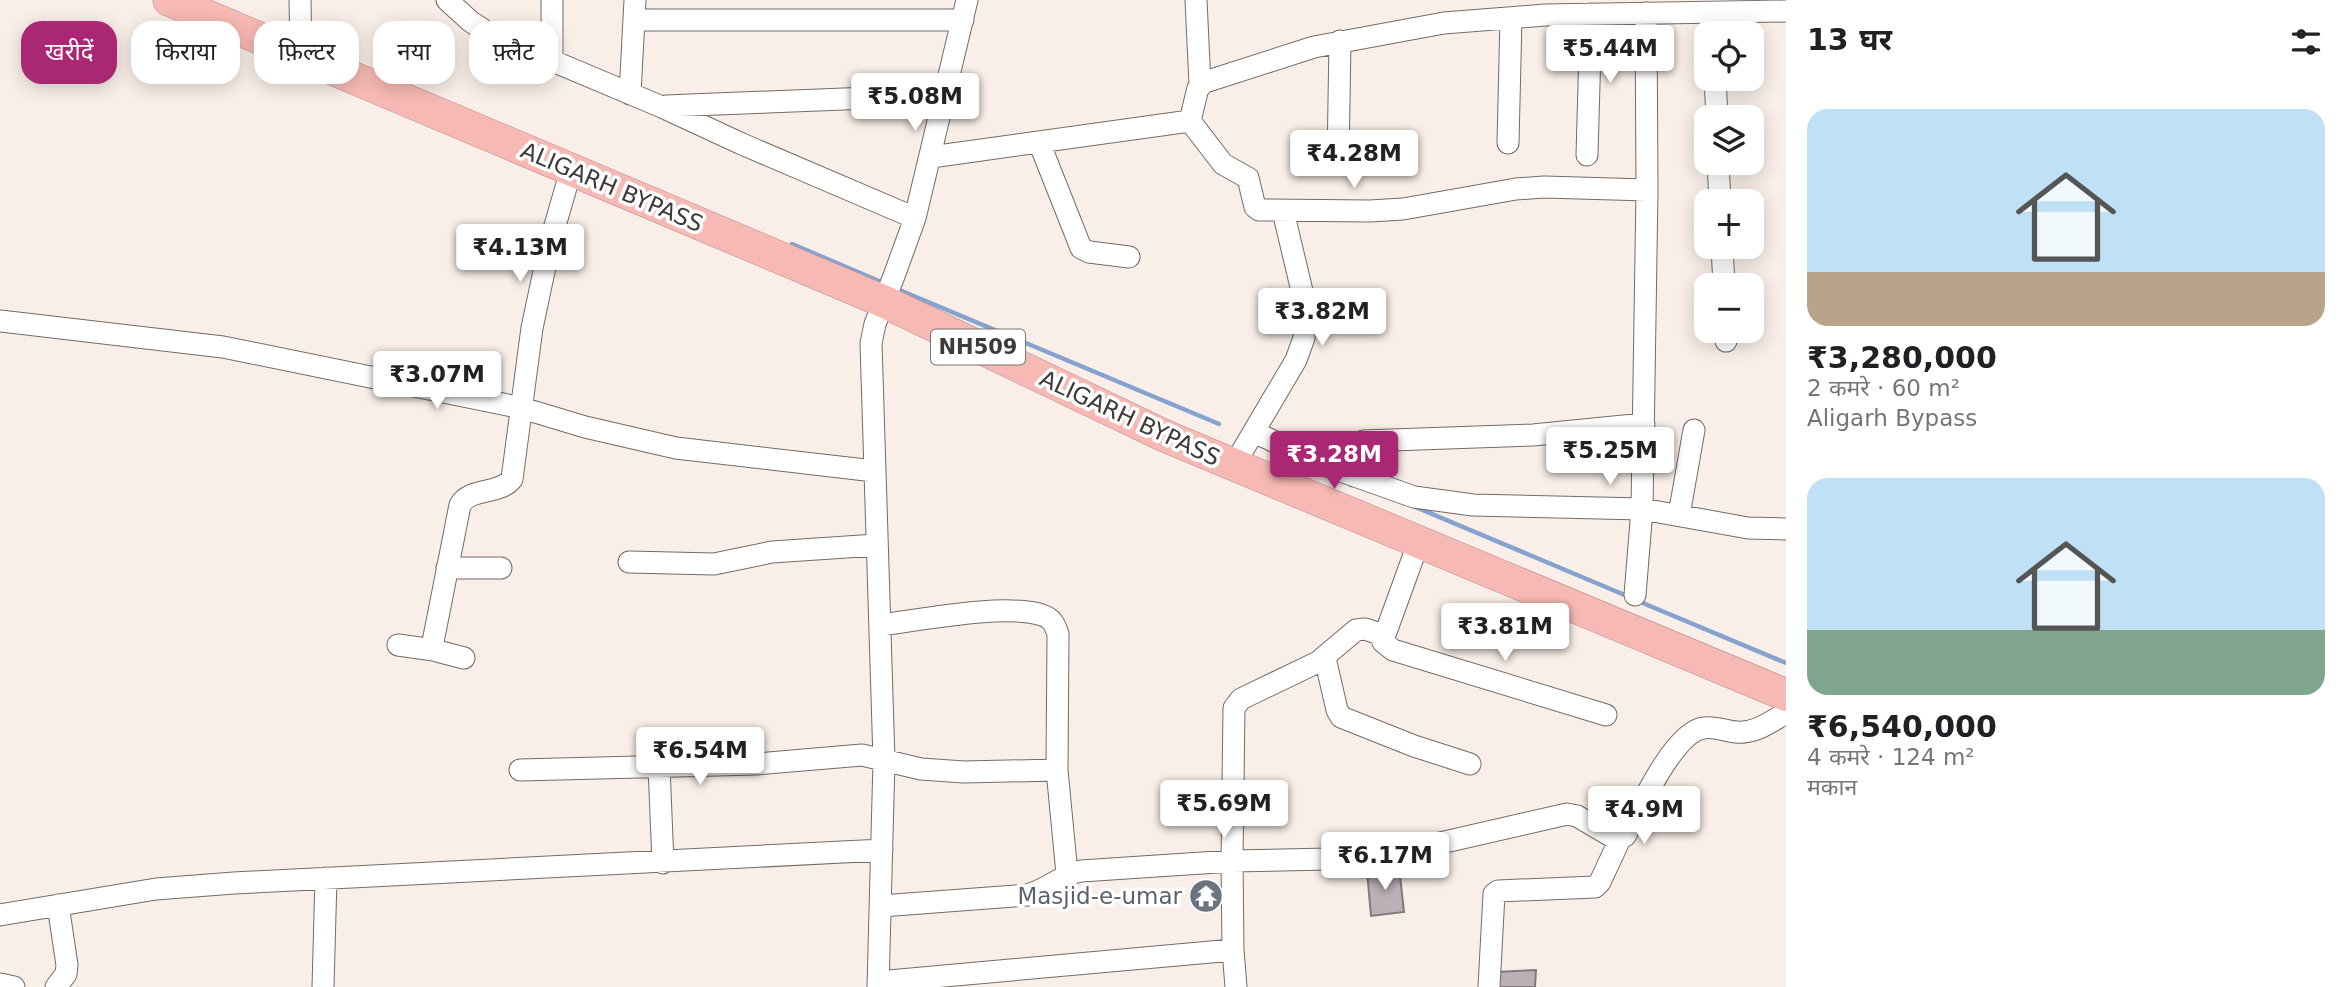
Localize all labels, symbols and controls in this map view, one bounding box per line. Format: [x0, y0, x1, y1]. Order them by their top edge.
chip: खरीदें [21, 21, 117, 84]
chip: किराया [131, 21, 240, 84]
chip: फ़िल्टर [254, 21, 359, 84]
chip: नया [373, 21, 455, 84]
chip: फ़्लैट [469, 21, 558, 84]
map controls [1694, 21, 1764, 343]
button: locate [1694, 21, 1764, 91]
text: 13 घर [1807, 22, 1892, 57]
icon: filters [2287, 23, 2325, 61]
pin: ₹5.44M [1553, 25, 1667, 85]
text: ₹5.44M [1562, 35, 1658, 61]
pin: ₹5.08M [858, 74, 972, 133]
text: ₹5.08M [867, 83, 963, 109]
button: layers [1694, 105, 1764, 175]
pin: ₹4.28M [1297, 130, 1411, 190]
street label: ALIGARH BYPASS [517, 137, 707, 237]
text: ₹4.28M [1306, 140, 1402, 166]
icon: home [2003, 154, 2129, 280]
button: + [1694, 189, 1764, 259]
pin: ₹4.13M [463, 224, 577, 284]
text: ₹4.13M [472, 234, 568, 260]
button: − [1694, 273, 1764, 343]
pin: ₹3.82M [1265, 288, 1379, 348]
text: ₹3.82M [1274, 298, 1370, 324]
road number: NH509 [931, 330, 1025, 364]
text: ₹3,280,000 [1807, 340, 1997, 375]
pin: ₹3.07M [380, 352, 494, 411]
text: ₹3.07M [389, 361, 485, 387]
street label: ALIGARH BYPASS [1036, 365, 1224, 471]
text: 2 कमरे · 60 m² [1807, 375, 1960, 401]
text: Aligarh Bypass [1807, 405, 1977, 431]
pin: ₹5.25M [1553, 428, 1667, 487]
pin: ₹3.28M [1277, 432, 1391, 491]
text: ₹5.25M [1562, 437, 1658, 463]
text: ₹3.28M [1286, 441, 1382, 467]
icon: home [2003, 523, 2129, 649]
pin: ₹3.81M [1448, 604, 1562, 663]
text: ₹3.81M [1457, 613, 1553, 639]
text: ₹6,540,000 [1807, 709, 1997, 744]
pin: ₹6.54M [643, 728, 757, 787]
text: ₹6.54M [652, 737, 748, 763]
text: 4 कमरे · 124 m² [1807, 744, 1975, 770]
text: मकान [1807, 774, 1857, 800]
pin: ₹5.69M [1167, 780, 1281, 840]
pin: ₹4.9M [1595, 786, 1693, 846]
text: ₹5.69M [1176, 790, 1272, 816]
text: ₹4.9M [1604, 796, 1684, 822]
pin: ₹6.17M [1328, 832, 1442, 892]
text: ₹6.17M [1337, 842, 1433, 868]
temple icon: Masjid-e-umar [1187, 877, 1225, 915]
place label: Masjid-e-umar [1017, 883, 1183, 909]

